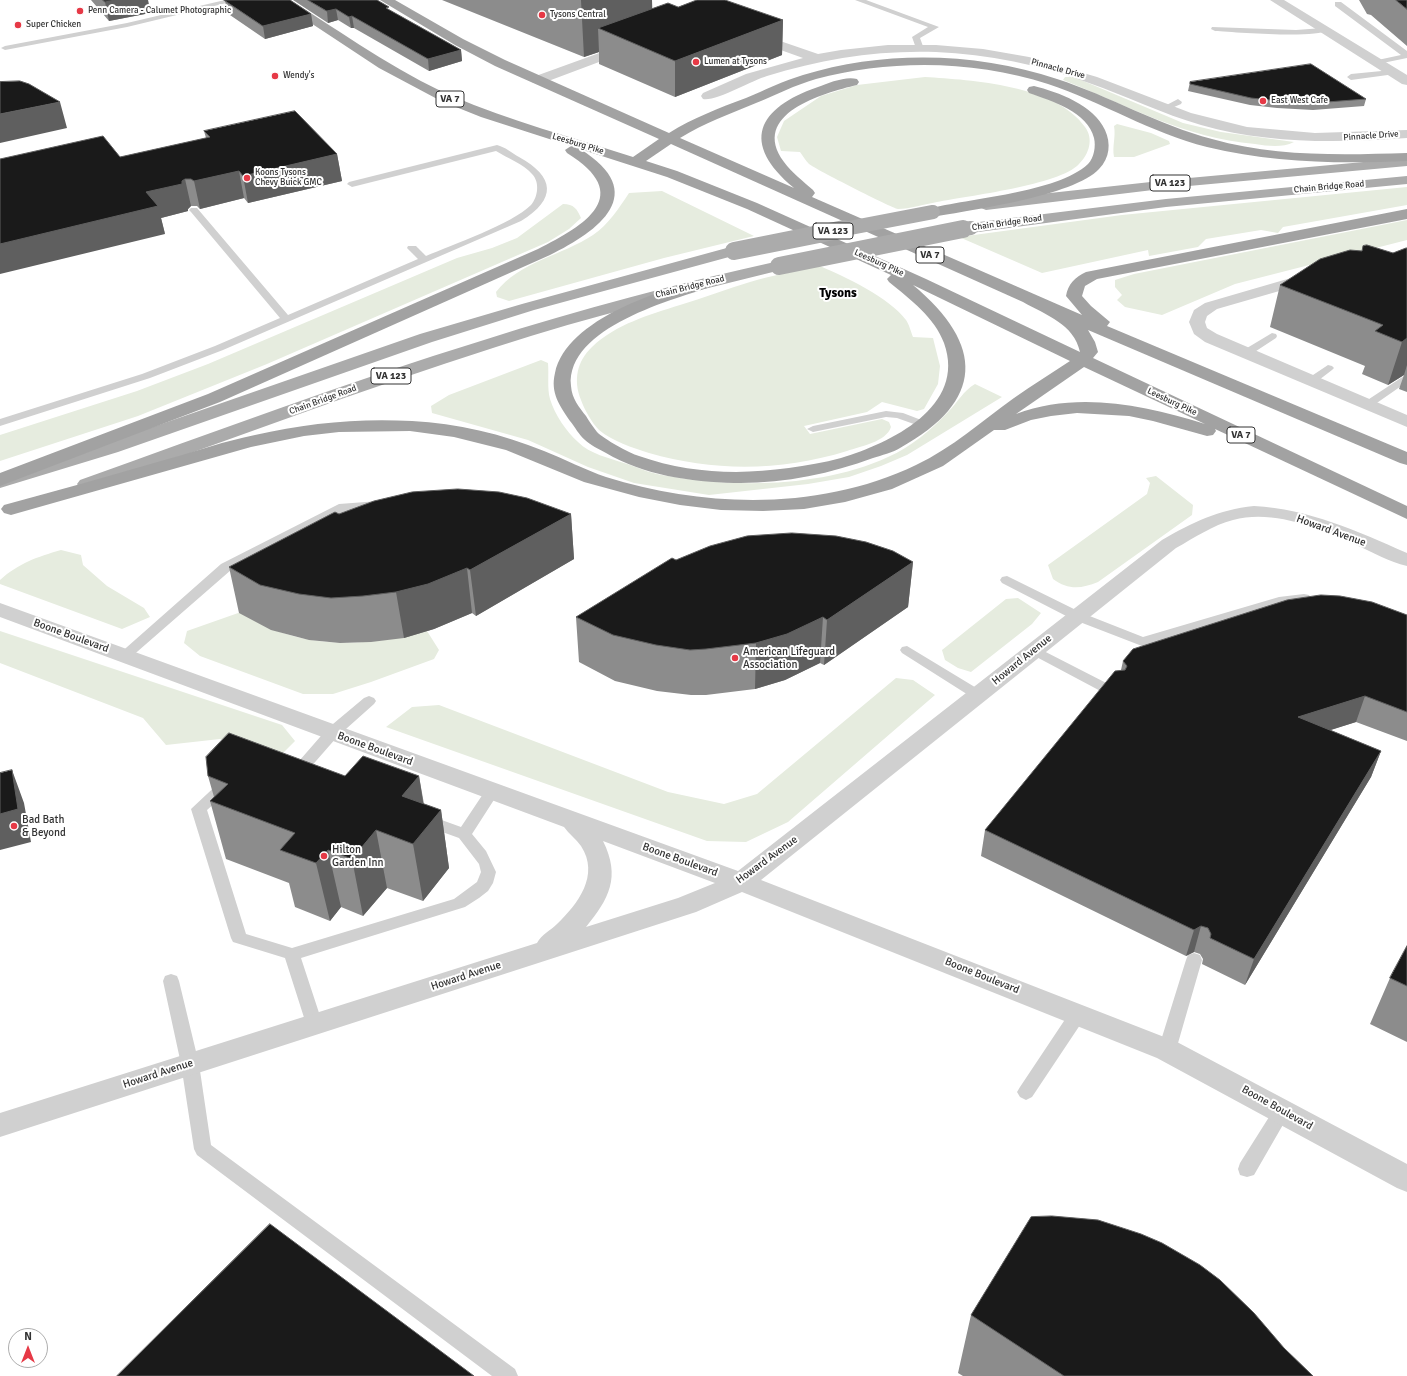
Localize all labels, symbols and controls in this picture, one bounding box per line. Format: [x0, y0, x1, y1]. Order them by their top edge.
marker: Penn Camera - Calumet Photographic [75, 6, 85, 16]
place label: Penn Camera - Calumet Photographic [88, 6, 231, 16]
marker: Tysons Central [537, 10, 547, 20]
place label: Tysons Central [550, 10, 606, 20]
marker: Super Chicken [13, 20, 23, 30]
place label: Super Chicken [26, 20, 81, 30]
marker: Lumen at Tysons [691, 57, 701, 67]
place label: Lumen at Tysons [704, 57, 767, 67]
street label: Pinnacle Drive [1030, 57, 1086, 81]
marker: Wendy's [270, 71, 280, 81]
place label: Wendy's [283, 71, 314, 81]
road number: VA 7 [436, 91, 464, 107]
marker: East West Cafe [1258, 96, 1268, 106]
place label: East West Cafe [1271, 96, 1328, 106]
street label: Pinnacle Drive [1343, 129, 1399, 143]
street label: Leesburg Pike [551, 131, 605, 157]
place label: Koons Tysons Chevy Buick GMC [255, 168, 322, 189]
marker: Koons Tysons Chevy Buick GMC [242, 173, 252, 183]
road number: VA 123 [1150, 175, 1190, 191]
street label: Chain Bridge Road [1293, 179, 1365, 195]
street label: Chain Bridge Road [971, 213, 1043, 233]
road number: VA 123 [813, 223, 853, 239]
street label: Leesburg Pike [852, 247, 906, 279]
road number: VA 7 [916, 247, 944, 263]
street label: Chain Bridge Road [654, 273, 726, 301]
district label: Tysons [819, 286, 857, 302]
road number: VA 123 [371, 368, 411, 384]
street label: Chain Bridge Road [288, 383, 358, 417]
street label: Leesburg Pike [1146, 386, 1198, 418]
road number: VA 7 [1227, 427, 1255, 443]
street label: Howard Avenue [1294, 512, 1368, 550]
street label: Boone Boulevard [32, 616, 110, 656]
street label: Howard Avenue [989, 632, 1055, 688]
place label: American Lifeguard Association [743, 645, 835, 671]
marker: American Lifeguard Association [730, 653, 740, 663]
street label: Boone Boulevard [336, 729, 414, 769]
place label: Bad Bath & Beyond [22, 813, 66, 839]
marker: Bad Bath & Beyond [9, 821, 19, 831]
street label: Howard Avenue [734, 833, 800, 887]
street label: Boone Boulevard [641, 840, 719, 880]
place label: Hilton Garden Inn [332, 843, 384, 869]
marker: Hilton Garden Inn [319, 851, 329, 861]
street label: Boone Boulevard [943, 955, 1021, 997]
street label: Howard Avenue [429, 958, 503, 994]
street label: Howard Avenue [121, 1056, 195, 1092]
street label: Boone Boulevard [1239, 1083, 1315, 1133]
north arrow [8, 1328, 48, 1368]
text: N [24, 1330, 32, 1343]

